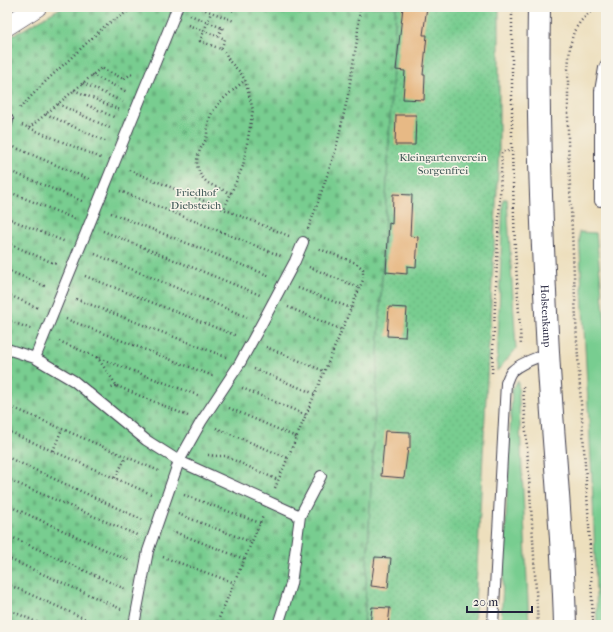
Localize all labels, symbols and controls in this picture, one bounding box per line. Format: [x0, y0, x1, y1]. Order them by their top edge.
park label: Kleingartenverein Sorgenfrei [399, 151, 487, 177]
park label: Friedhof Diebsteich [171, 186, 222, 212]
street label: Holstenkamp [538, 284, 554, 348]
scale bar [467, 588, 532, 614]
text: 20 m [473, 595, 498, 609]

